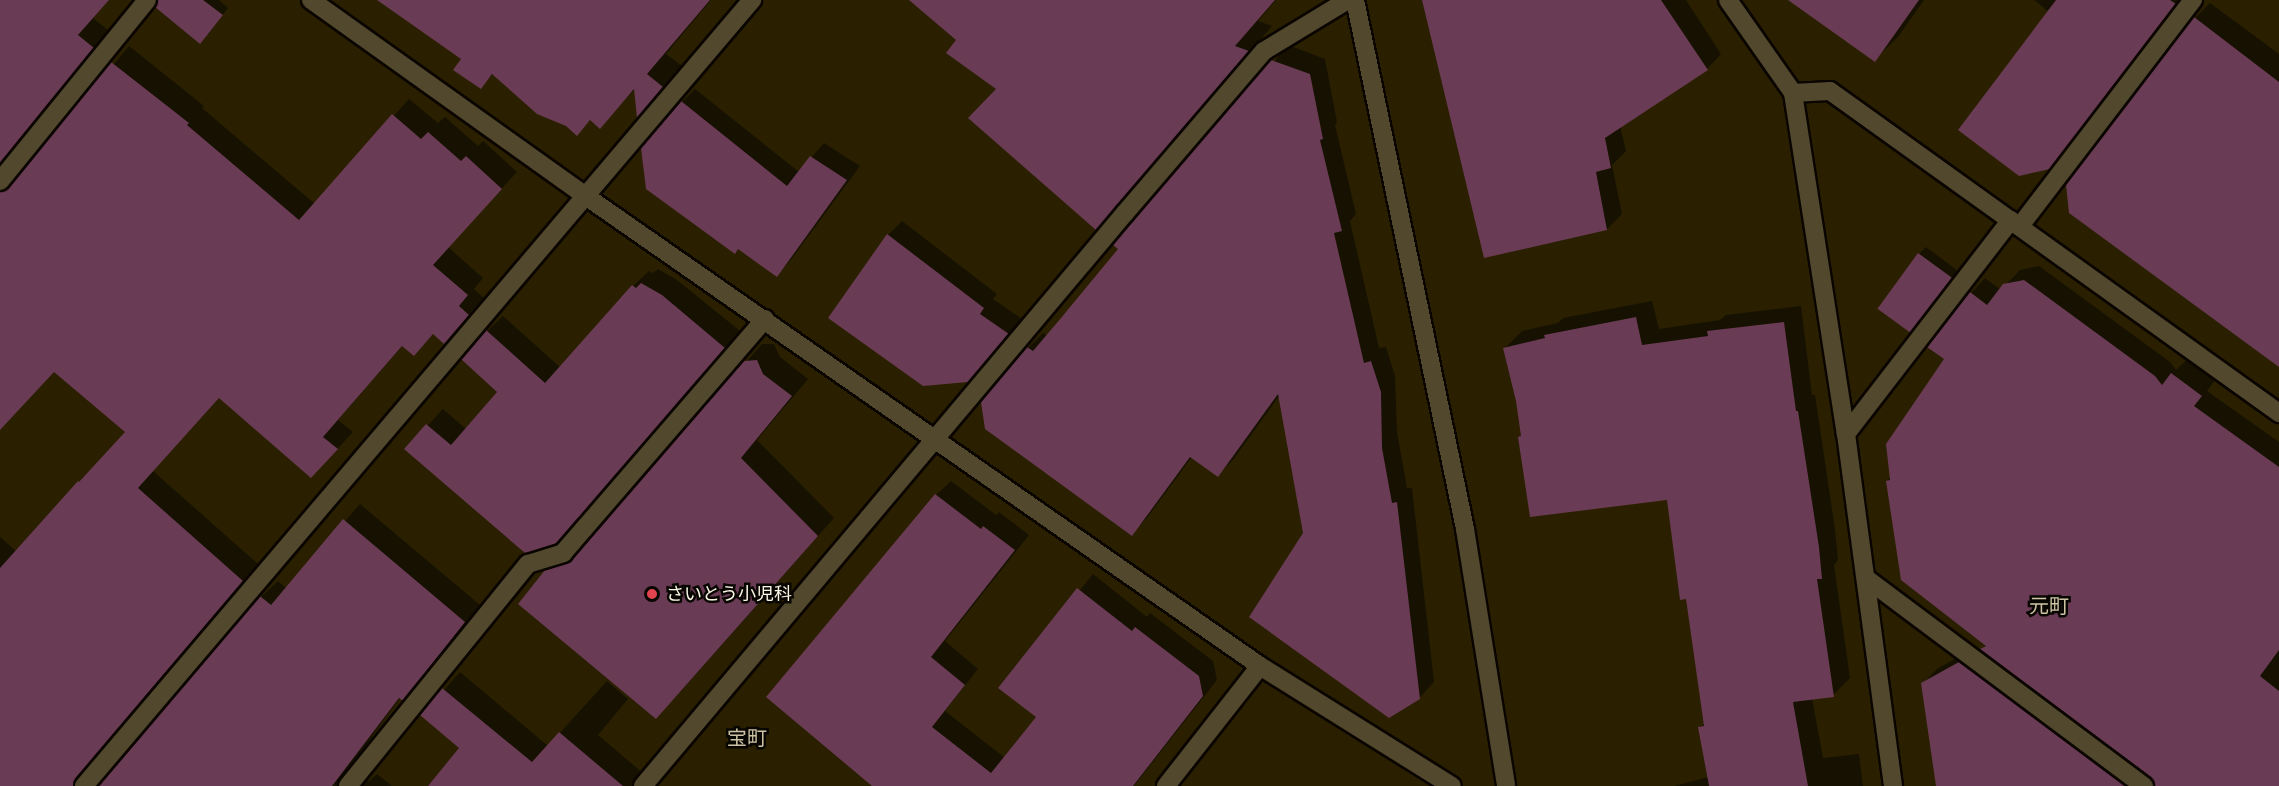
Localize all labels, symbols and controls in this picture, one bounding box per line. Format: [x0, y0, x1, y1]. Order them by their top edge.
place label: さいとう小児科 [666, 583, 792, 605]
marker: さいとう小児科 [643, 585, 661, 603]
district label: 元町 [2029, 594, 2069, 618]
district label: 宝町 [727, 726, 767, 750]

